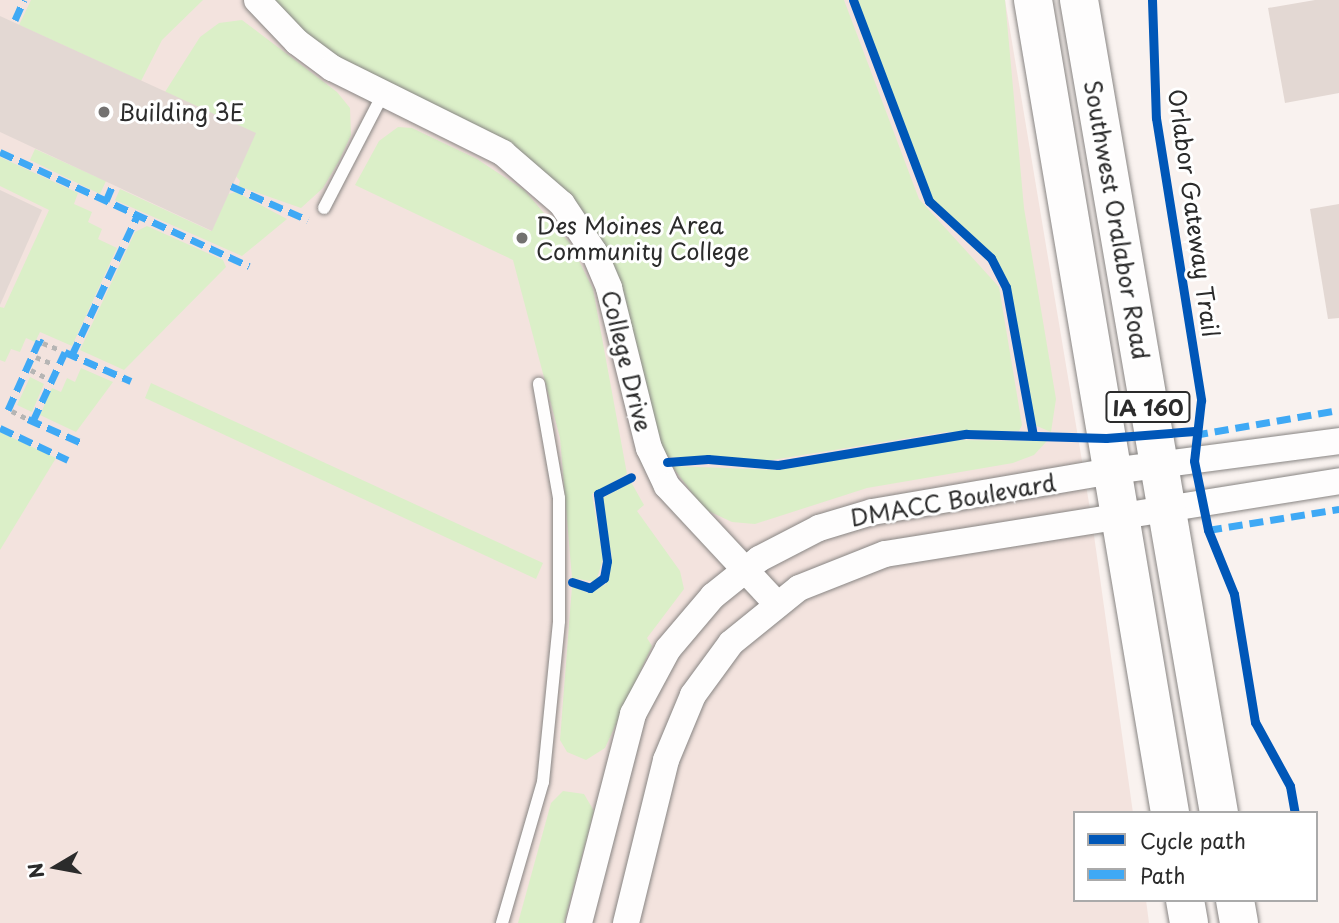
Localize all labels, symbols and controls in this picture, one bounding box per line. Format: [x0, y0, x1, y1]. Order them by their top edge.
street label: Southwest Oralabor Road [1079, 78, 1155, 362]
street label: Orlabor Gateway Trail [1163, 87, 1225, 339]
place label: Building 3E [118, 98, 245, 126]
marker: Building 3E [96, 104, 112, 120]
place label: Des Moines Area Community College [536, 211, 751, 265]
marker: Des Moines Area Community College [514, 230, 530, 246]
street label: College Drive [596, 287, 658, 435]
road number: IA 160 [1104, 390, 1192, 424]
street label: DMACC Boulevard [848, 468, 1058, 532]
legend [1073, 811, 1318, 902]
text: Cycle path [1140, 824, 1246, 856]
north arrow [21, 832, 91, 902]
text: Path [1140, 859, 1185, 891]
text: N [20, 861, 50, 880]

